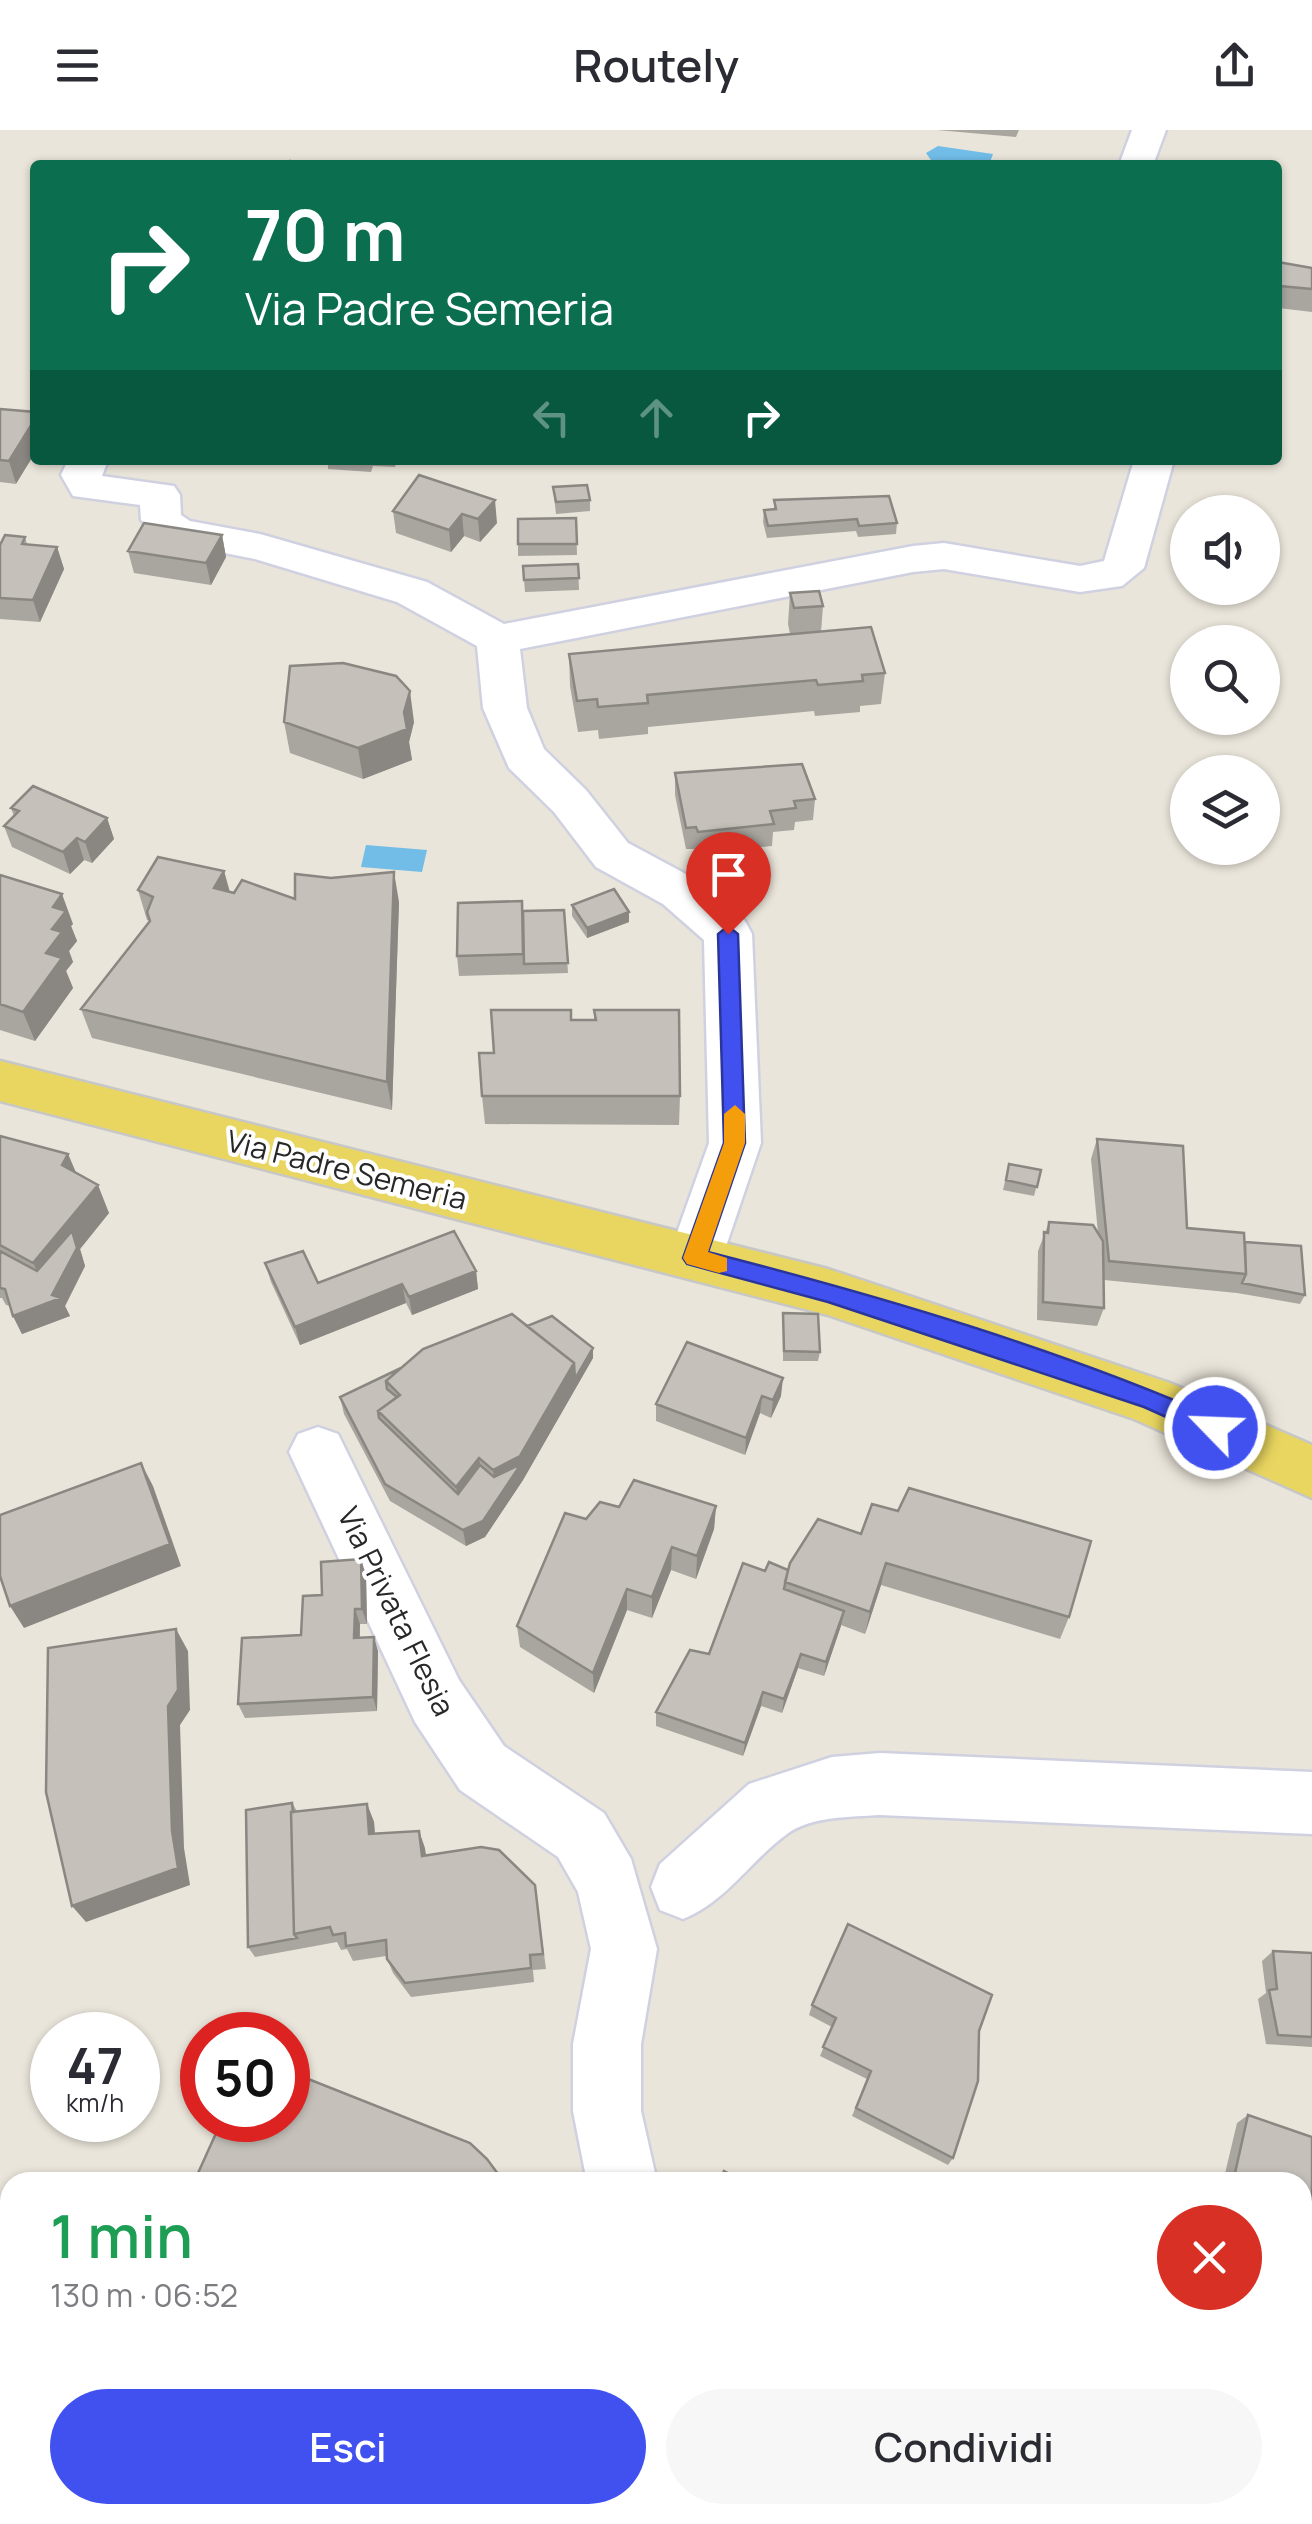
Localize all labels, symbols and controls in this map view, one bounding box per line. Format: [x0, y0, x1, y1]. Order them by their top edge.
text: Routely [573, 34, 739, 96]
icon: menu [50, 38, 105, 93]
icon: share [1207, 38, 1262, 93]
text: 70 m [245, 186, 405, 282]
icon: right [80, 200, 210, 330]
text: Via Padre Semeria [245, 277, 614, 339]
icon: left [524, 390, 579, 445]
icon: ahead [629, 390, 684, 445]
icon: right [734, 390, 789, 445]
map controls [1170, 495, 1280, 865]
button: sound [1170, 495, 1280, 605]
button: search [1170, 625, 1280, 735]
button: layers [1170, 755, 1280, 865]
pin [686, 832, 771, 935]
icon: arrive [701, 847, 756, 902]
street label: Via Padre Semeria [223, 1119, 471, 1219]
position arrow [1163, 1376, 1267, 1480]
street label: Via Privata Flesia [329, 1500, 465, 1722]
speed limit sign: 50 [180, 2012, 310, 2142]
text: 47 [66, 2031, 124, 2099]
text: km/h [66, 2085, 124, 2120]
text: 1 min [50, 2194, 193, 2276]
button: close [1157, 2205, 1262, 2310]
text: 130 m · 06:52 [50, 2273, 238, 2317]
button: Esci [50, 2389, 646, 2504]
button: Condividi [666, 2389, 1262, 2504]

